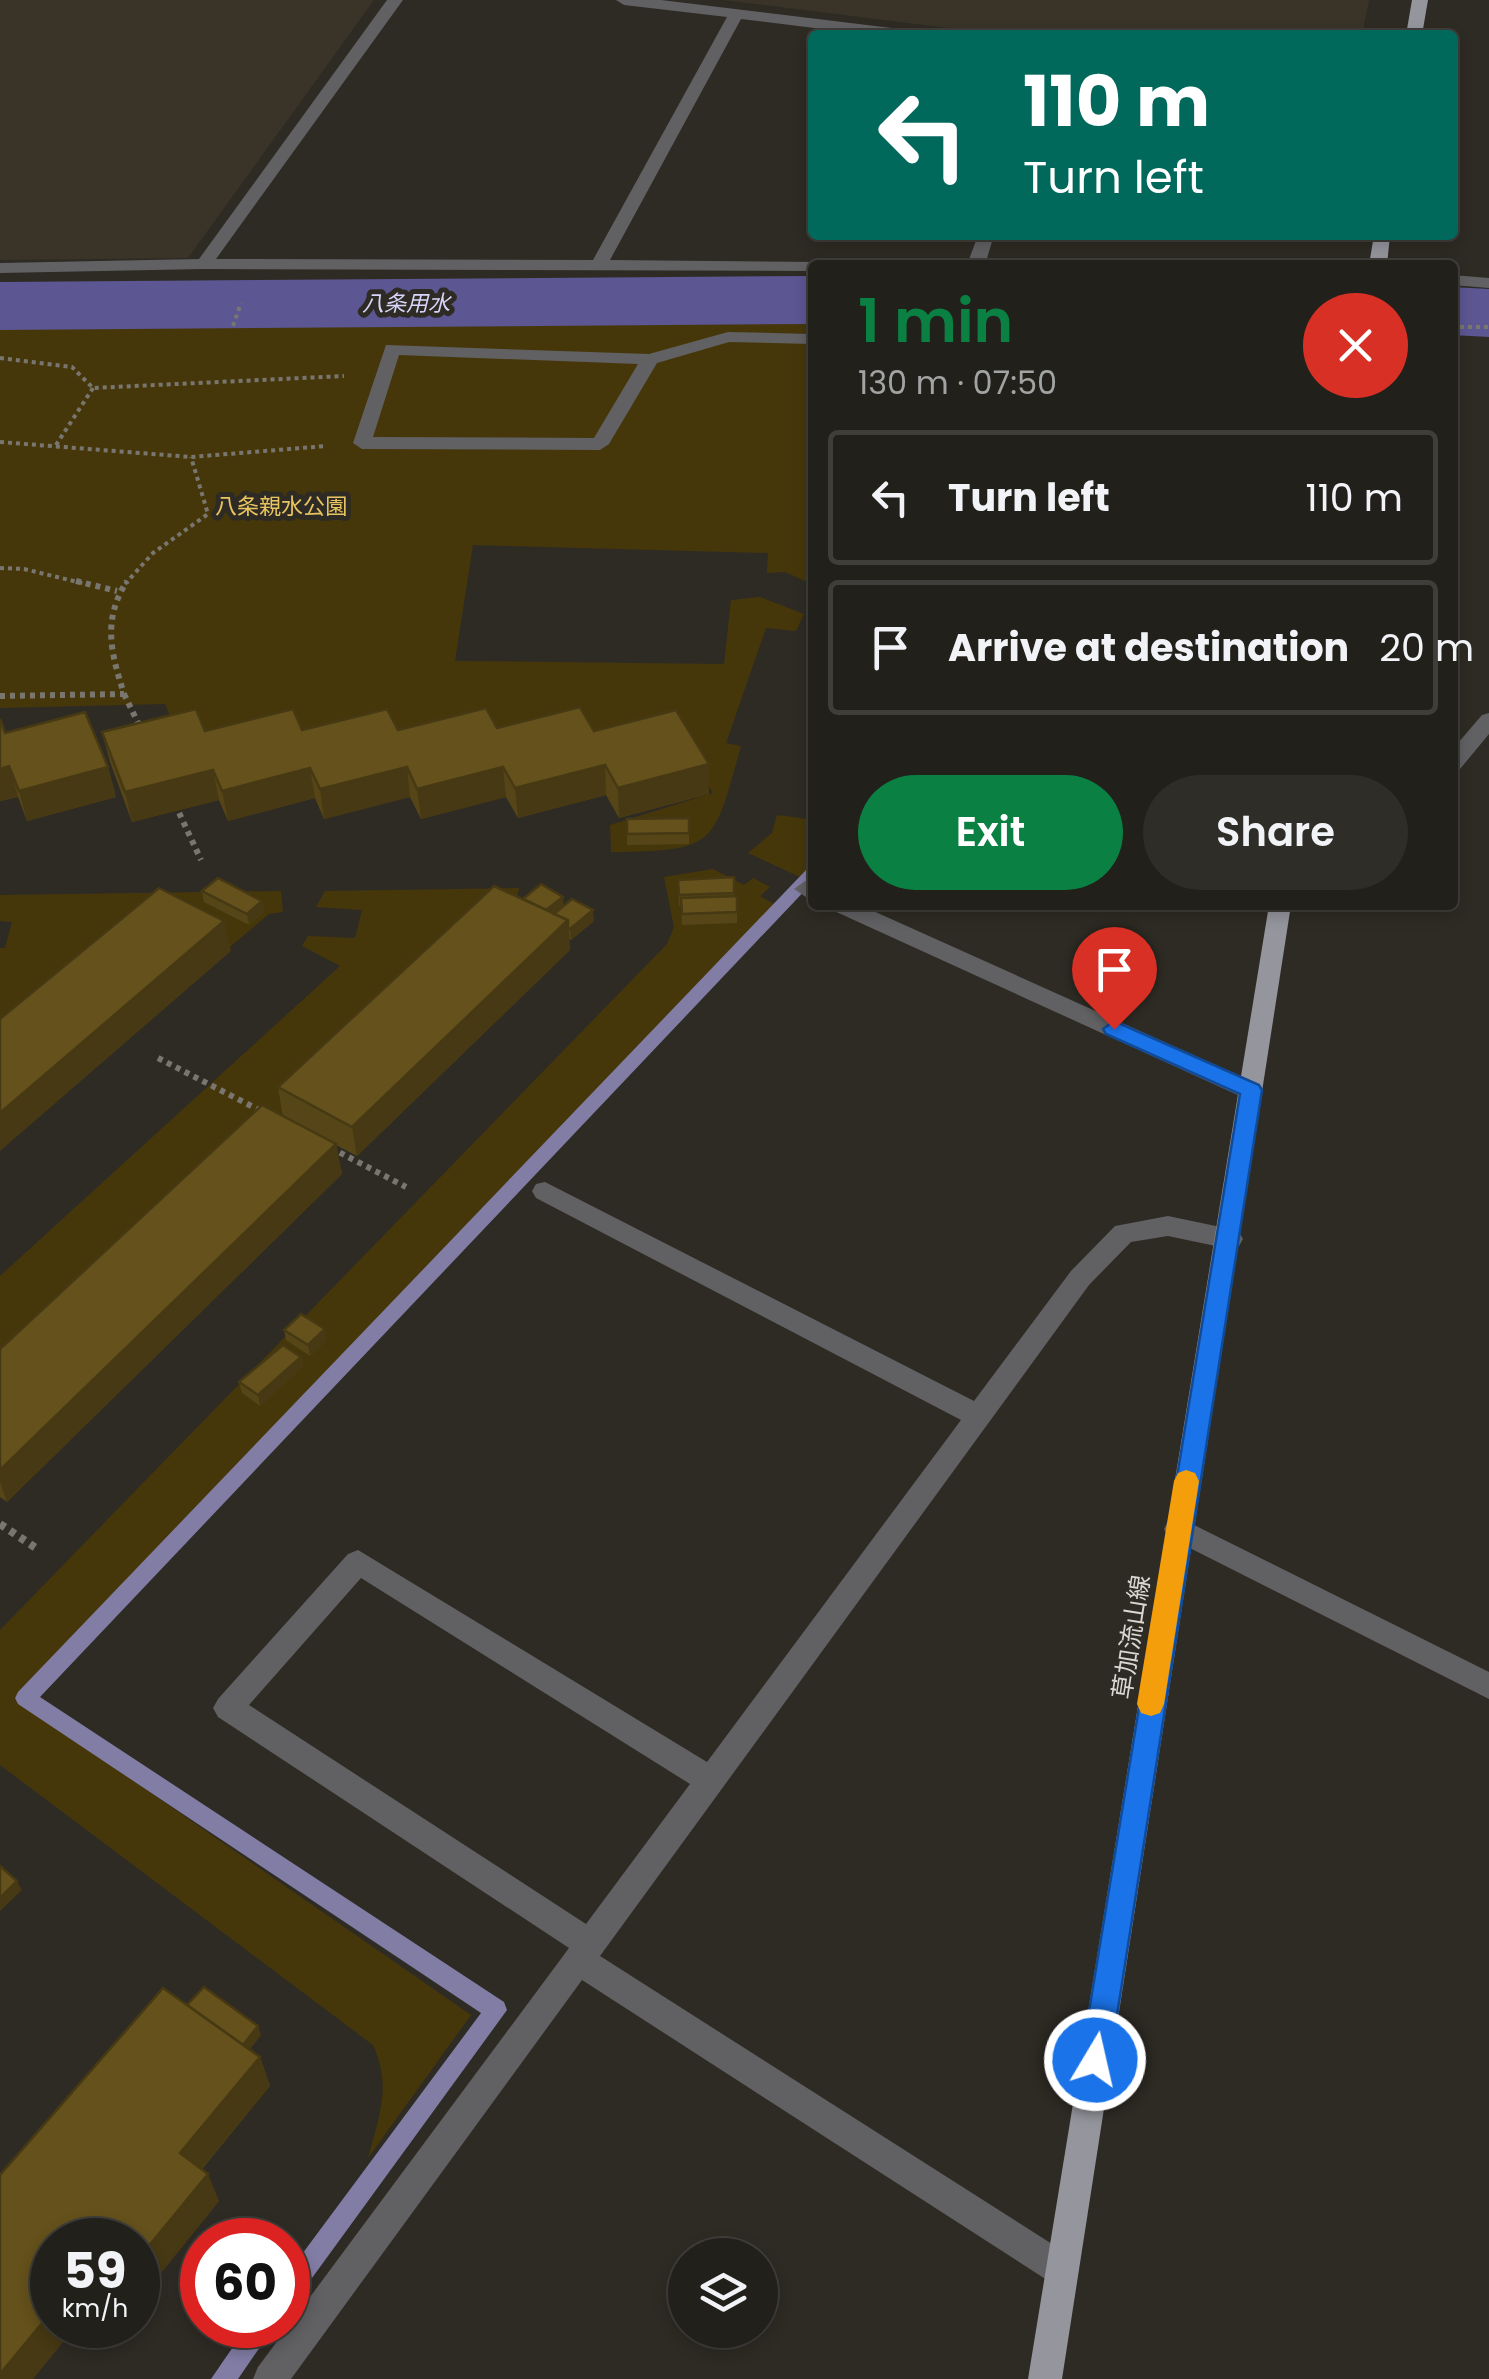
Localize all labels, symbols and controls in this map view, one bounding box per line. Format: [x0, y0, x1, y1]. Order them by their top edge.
text: 110 m [1023, 52, 1210, 151]
icon: left [858, 70, 988, 200]
text: Turn left [1023, 146, 1204, 209]
text: 1 min [858, 279, 1013, 363]
water label: 八条用水 [362, 288, 452, 319]
button: close [1303, 293, 1408, 398]
text: 130 m · 07:50 [858, 360, 1057, 405]
icon: left [863, 470, 918, 525]
text: Turn left [948, 471, 1110, 524]
text: 110 m [1306, 471, 1403, 524]
park label: 八条親水公園 [215, 491, 347, 522]
icon: arrive [863, 620, 918, 675]
text: Arrive at destination [948, 621, 1349, 674]
text: 20 m [1379, 621, 1474, 674]
button: Exit [858, 775, 1123, 890]
button: Share [1143, 775, 1408, 890]
pin [1072, 927, 1157, 1030]
icon: arrive [1087, 942, 1142, 997]
street label: 草加流山線 [1104, 1573, 1159, 1702]
position arrow [1043, 2008, 1147, 2112]
speed limit sign: 60 [180, 2218, 310, 2348]
text: 59 [63, 2235, 127, 2306]
map controls [668, 2238, 778, 2348]
button: layers [668, 2238, 778, 2348]
text: km/h [62, 2291, 128, 2326]

